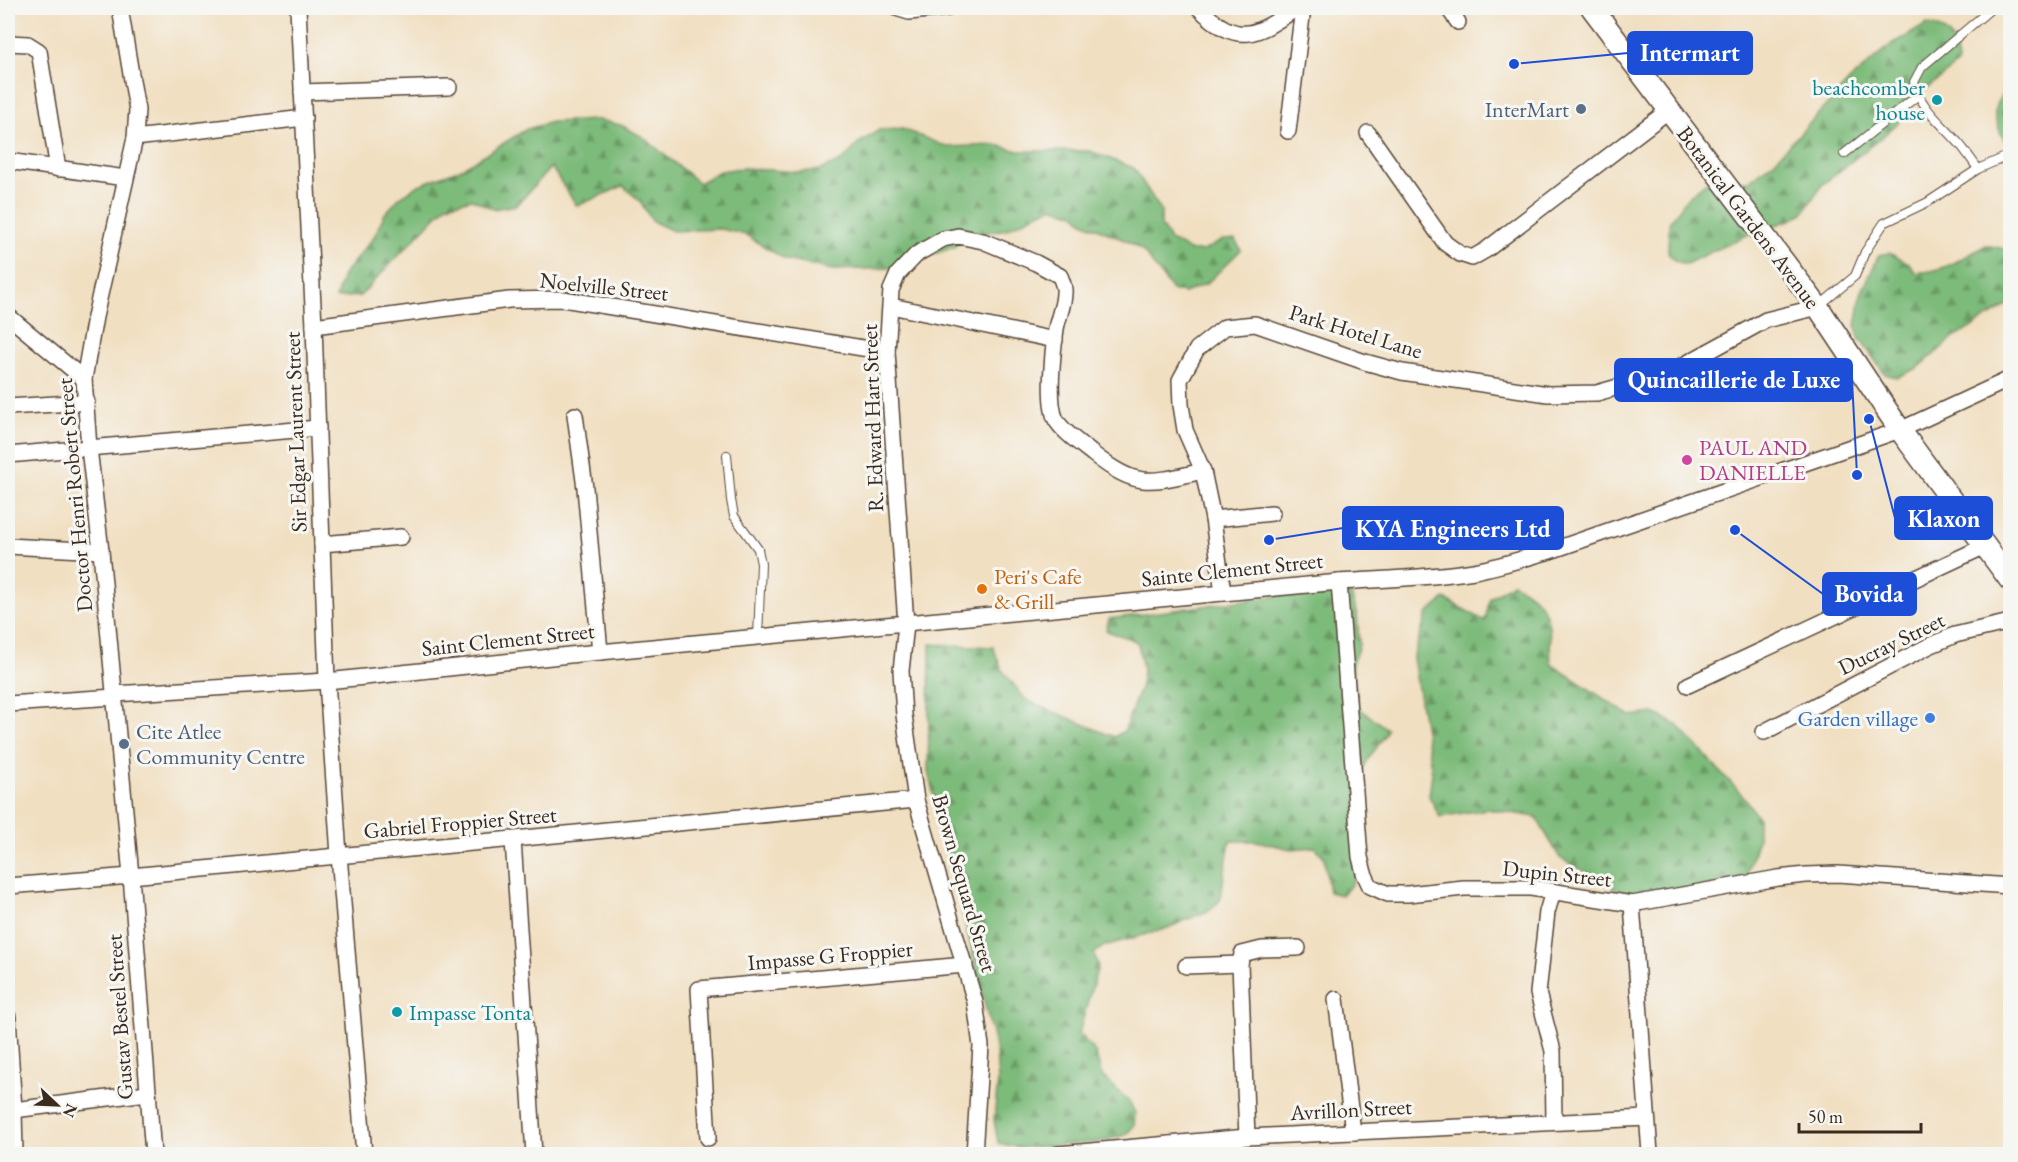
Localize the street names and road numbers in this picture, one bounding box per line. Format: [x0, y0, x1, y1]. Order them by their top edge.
street label: Botanical Gardens Avenue [1670, 120, 1827, 315]
street label: Noelville Street [538, 265, 670, 308]
street label: Park Hotel Lane [1286, 297, 1426, 366]
street label: R. Edward Hart Street [855, 323, 890, 512]
street label: Sir Edgar Laurent Street [278, 331, 313, 533]
street label: Doctor Henri Robert Street [50, 377, 99, 613]
street label: Sainte Clement Street [1140, 546, 1324, 593]
street label: Ducray Street [1833, 605, 1949, 682]
street label: Saint Clement Street [420, 616, 596, 663]
street label: Brown Sequard Street [925, 791, 1004, 975]
street label: Gabriel Froppier Street [362, 800, 558, 845]
street label: Dupin Street [1501, 853, 1613, 894]
street label: Gustav Bestel Street [99, 933, 140, 1101]
street label: Impasse G Froppier [746, 934, 914, 977]
street label: Avrillon Street [1288, 1092, 1413, 1127]

